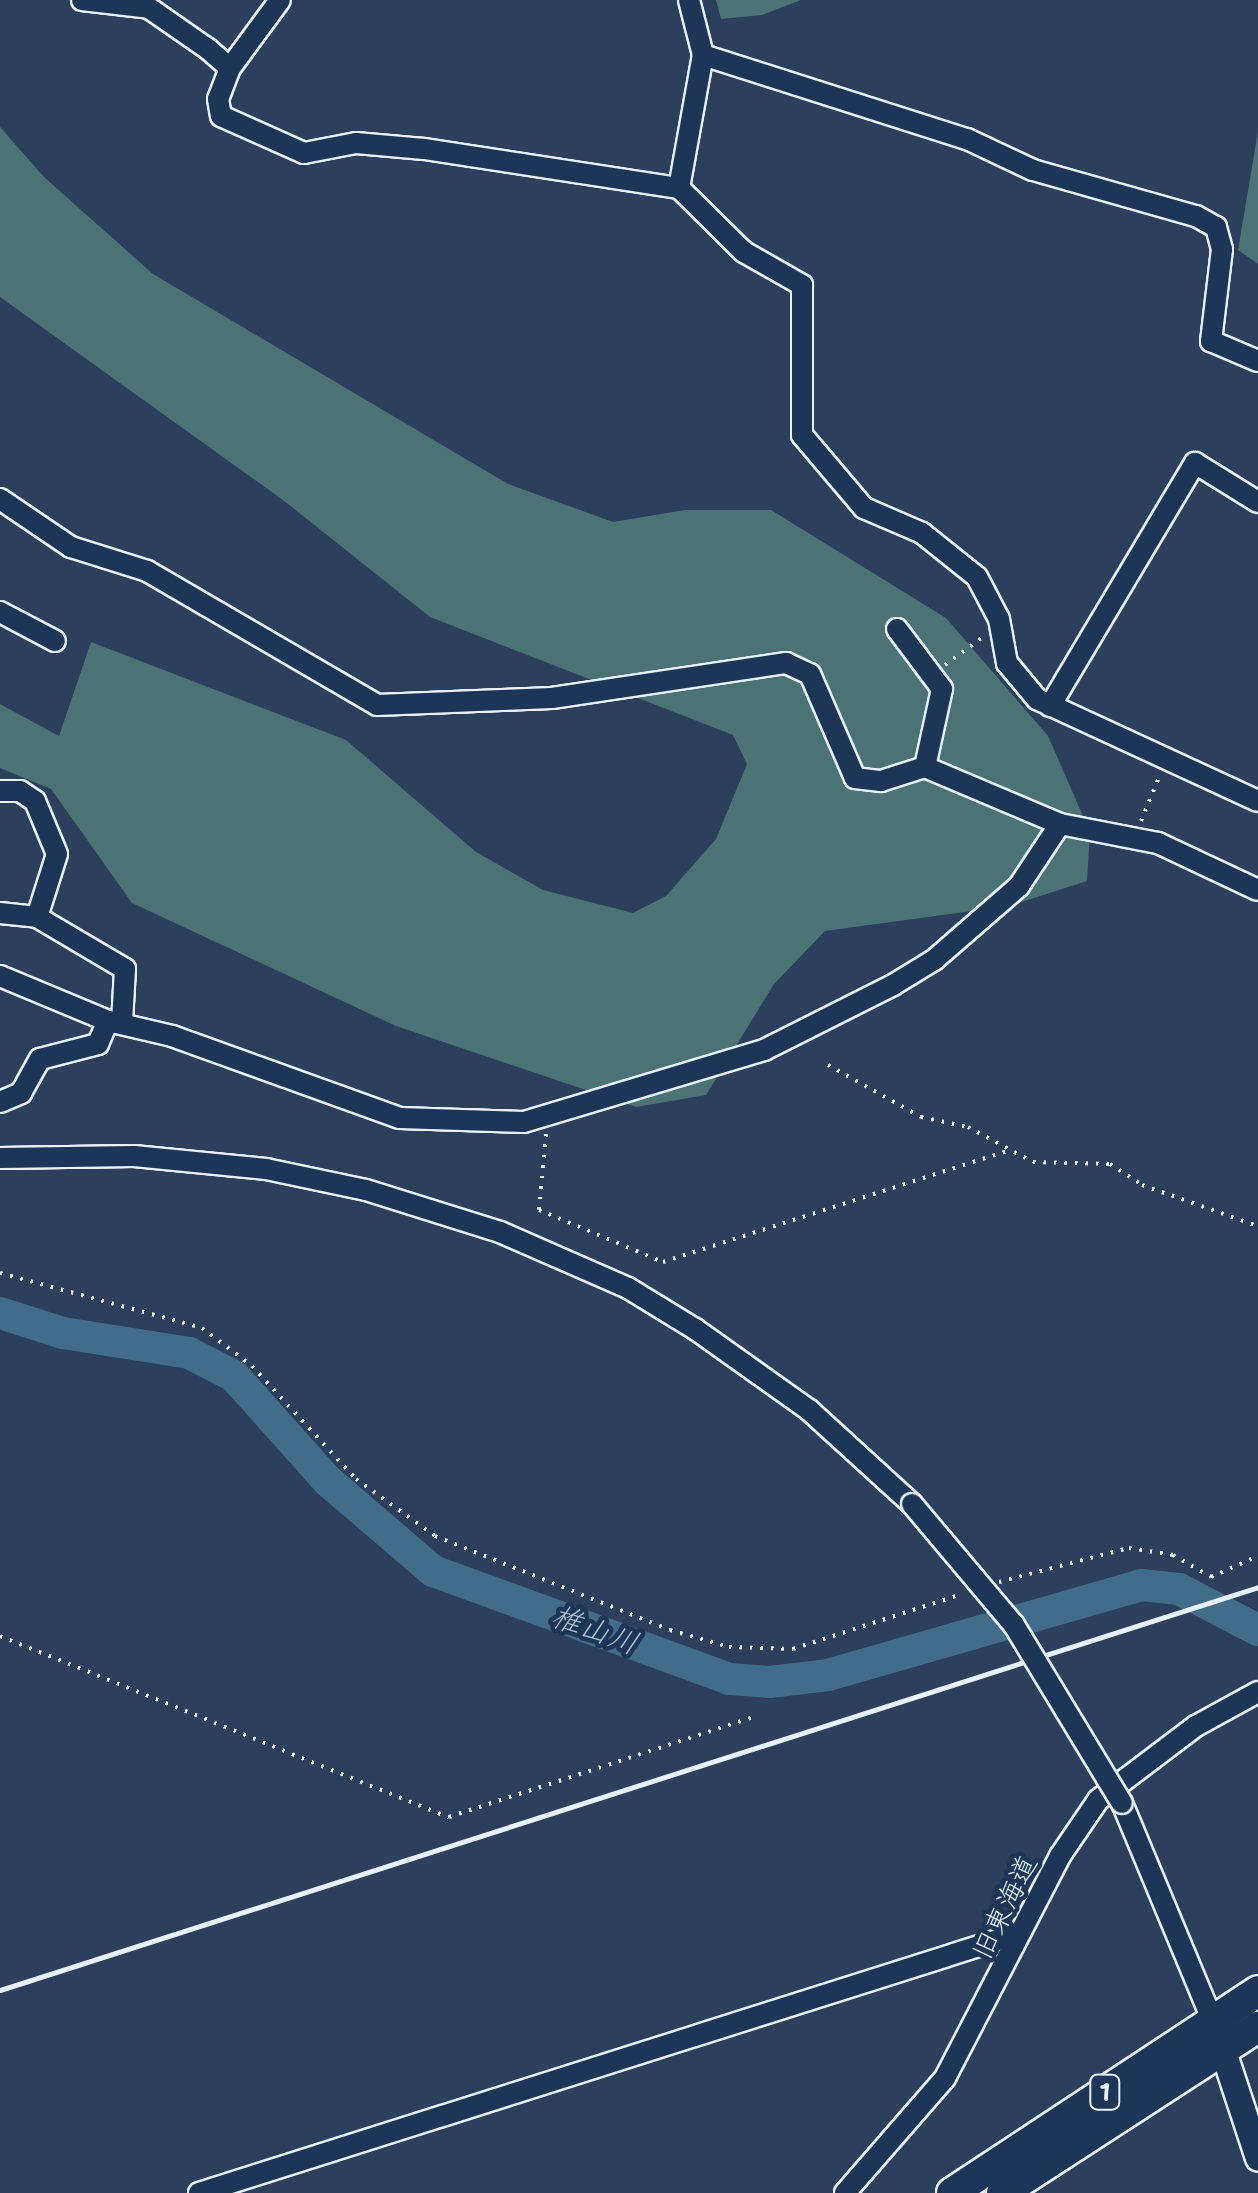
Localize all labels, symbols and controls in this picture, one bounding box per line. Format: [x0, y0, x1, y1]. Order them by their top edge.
water label: 椎山川 [547, 1598, 643, 1662]
street label: 旧東海道 [964, 1849, 1044, 1965]
road number: 1 [1088, 2072, 1122, 2112]

